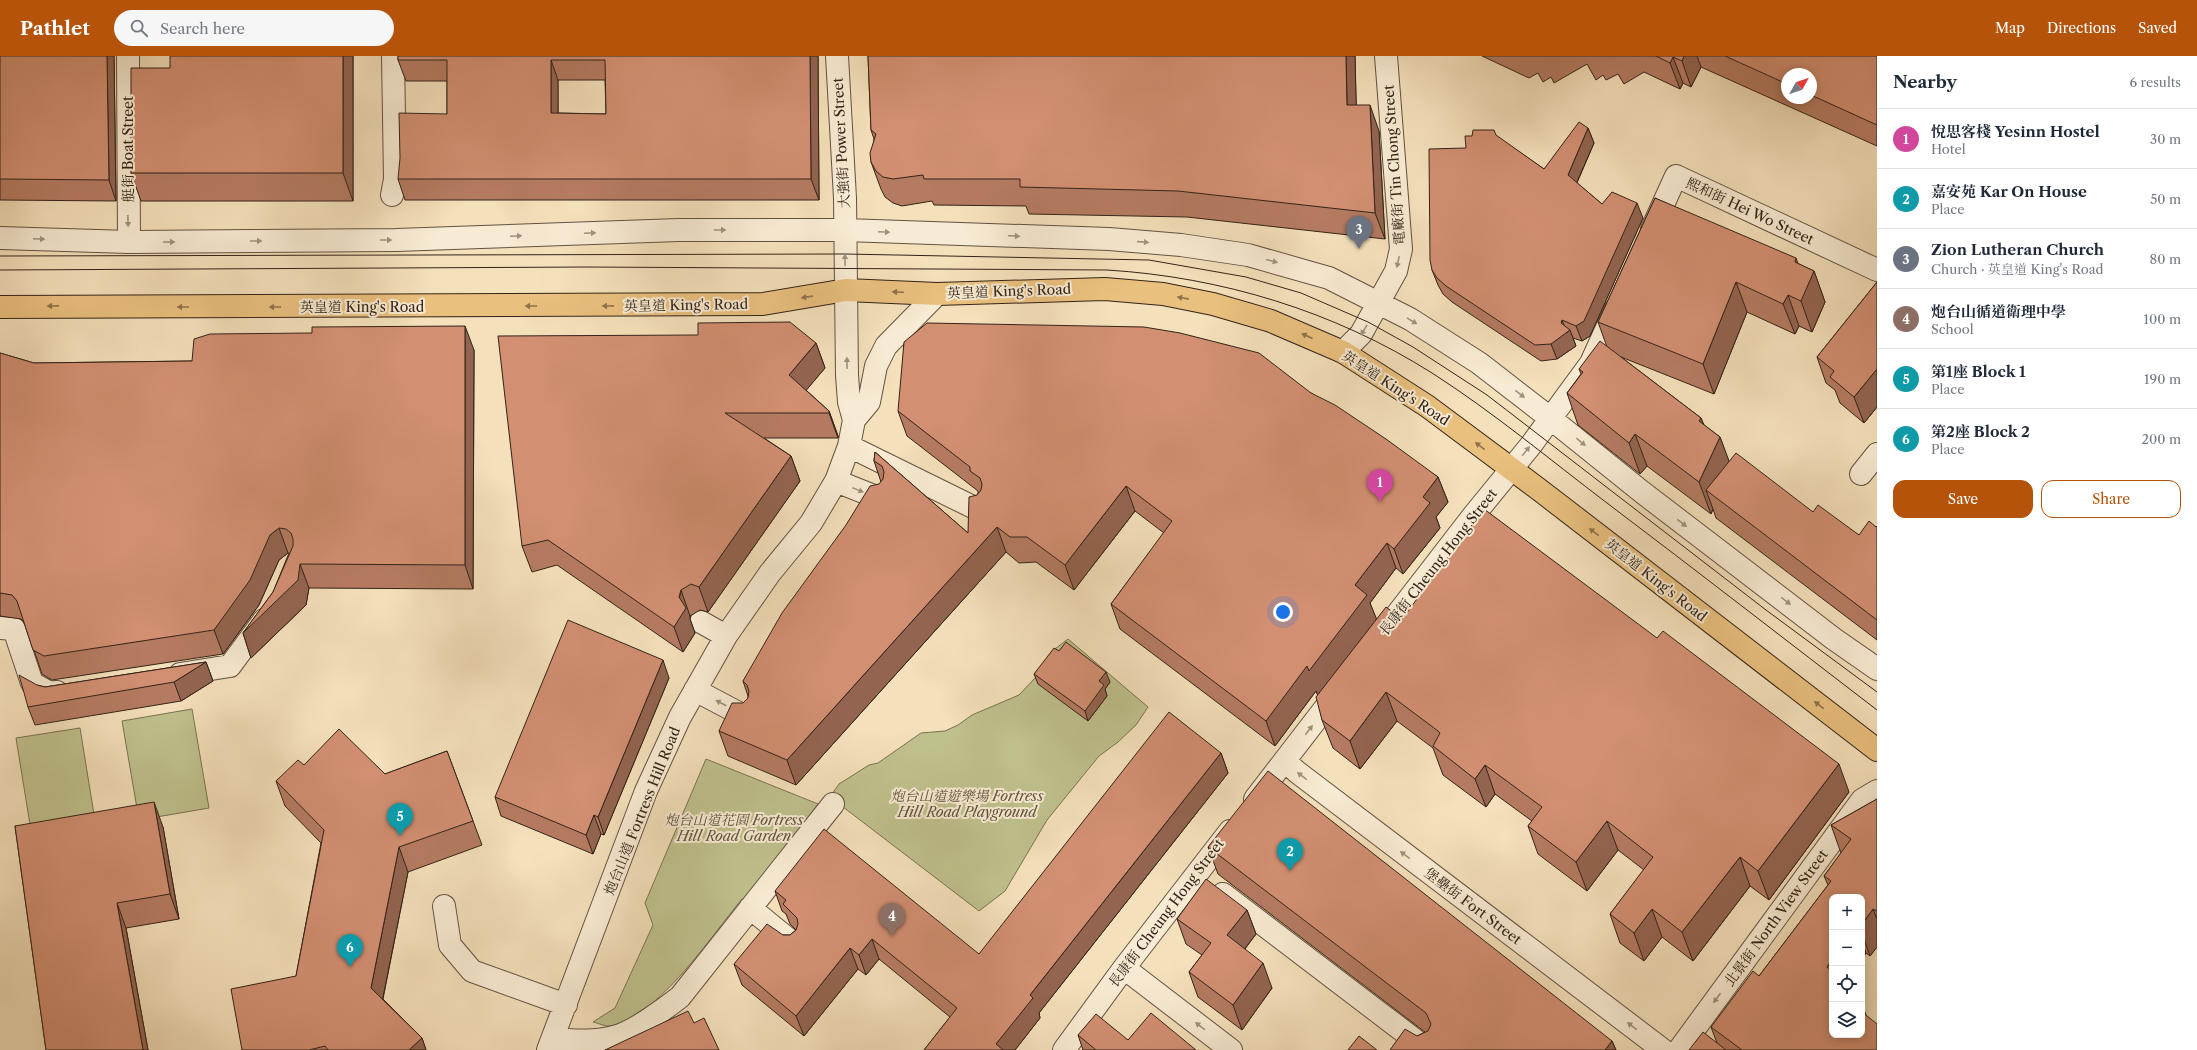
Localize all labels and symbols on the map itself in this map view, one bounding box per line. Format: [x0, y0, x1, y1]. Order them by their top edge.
north arrow [1781, 68, 1817, 104]
street label: 大強街 Power Street [829, 77, 853, 209]
street label: 電廠街 Tin Chong Street [1379, 84, 1409, 246]
street label: 艇街 Boat Street [119, 96, 137, 202]
street label: 熙和街 Hei Wo Street [1683, 174, 1817, 249]
one-way arrow [125, 215, 131, 228]
pin: 3 [1346, 216, 1372, 249]
one-way arrow [714, 227, 727, 233]
one-way arrow [878, 228, 890, 235]
one-way arrow [584, 230, 597, 236]
one-way arrow [510, 233, 523, 239]
one-way arrow [1008, 233, 1021, 239]
one-way arrow [33, 236, 46, 242]
one-way arrow [380, 237, 393, 243]
one-way arrow [250, 238, 263, 244]
one-way arrow [1137, 238, 1150, 245]
one-way arrow [163, 239, 176, 245]
one-way arrow [842, 253, 848, 266]
one-way arrow [1394, 256, 1400, 268]
one-way arrow [1266, 258, 1278, 264]
street label: 英皇道 King's Road [947, 280, 1072, 302]
one-way arrow [891, 289, 904, 295]
one-way arrow [801, 294, 813, 300]
street label: 英皇道 King's Road [624, 295, 749, 315]
one-way arrow [1177, 295, 1189, 301]
street label: 英皇道 King's Road [300, 298, 425, 316]
one-way arrow [46, 303, 59, 309]
one-way arrow [524, 303, 537, 309]
one-way arrow [601, 303, 614, 309]
one-way arrow [176, 304, 189, 310]
one-way arrow [268, 304, 281, 310]
one-way arrow [1406, 318, 1418, 325]
one-way arrow [1360, 324, 1367, 336]
one-way arrow [1301, 333, 1313, 339]
street label: 英皇道 King's Road [1339, 347, 1453, 430]
one-way arrow [844, 356, 850, 369]
one-way arrow [1514, 390, 1525, 399]
one-way arrow [1575, 438, 1586, 447]
one-way arrow [1475, 441, 1486, 450]
one-way arrow [1522, 445, 1530, 456]
pin: 1 [1367, 469, 1393, 502]
street label: 長康街 Cheung Hong Street [1375, 485, 1501, 639]
one-way arrow [853, 488, 865, 494]
one-way arrow [1677, 519, 1688, 527]
one-way arrow [1589, 528, 1599, 536]
street label: 英皇道 King's Road [1601, 535, 1711, 626]
one-way arrow [1781, 597, 1792, 606]
your location [1273, 602, 1293, 622]
one-way arrow [715, 700, 727, 707]
one-way arrow [1814, 701, 1824, 709]
street label: 炮台山道 Fortress Hill Road [600, 724, 684, 898]
one-way arrow [1304, 724, 1313, 735]
one-way arrow [1296, 772, 1307, 780]
park label: 炮台山道遊樂場 Fortress Hill Road Playground [890, 787, 1044, 821]
pin: 5 [387, 803, 413, 836]
park label: 炮台山道花園 Fortress Hill Road Garden [664, 811, 804, 845]
street label: 長康街 Cheung Hong Street [1104, 835, 1228, 991]
pin: 2 [1277, 838, 1303, 871]
street label: 北景街 North View Street [1720, 846, 1832, 990]
one-way arrow [1400, 850, 1411, 859]
street label: 堡壘街 Fort Street [1421, 864, 1525, 948]
pin: 4 [879, 903, 905, 936]
pin: 6 [337, 934, 363, 967]
one-way arrow [1713, 993, 1721, 1003]
one-way arrow [1195, 1022, 1206, 1031]
one-way arrow [1626, 1022, 1637, 1031]

